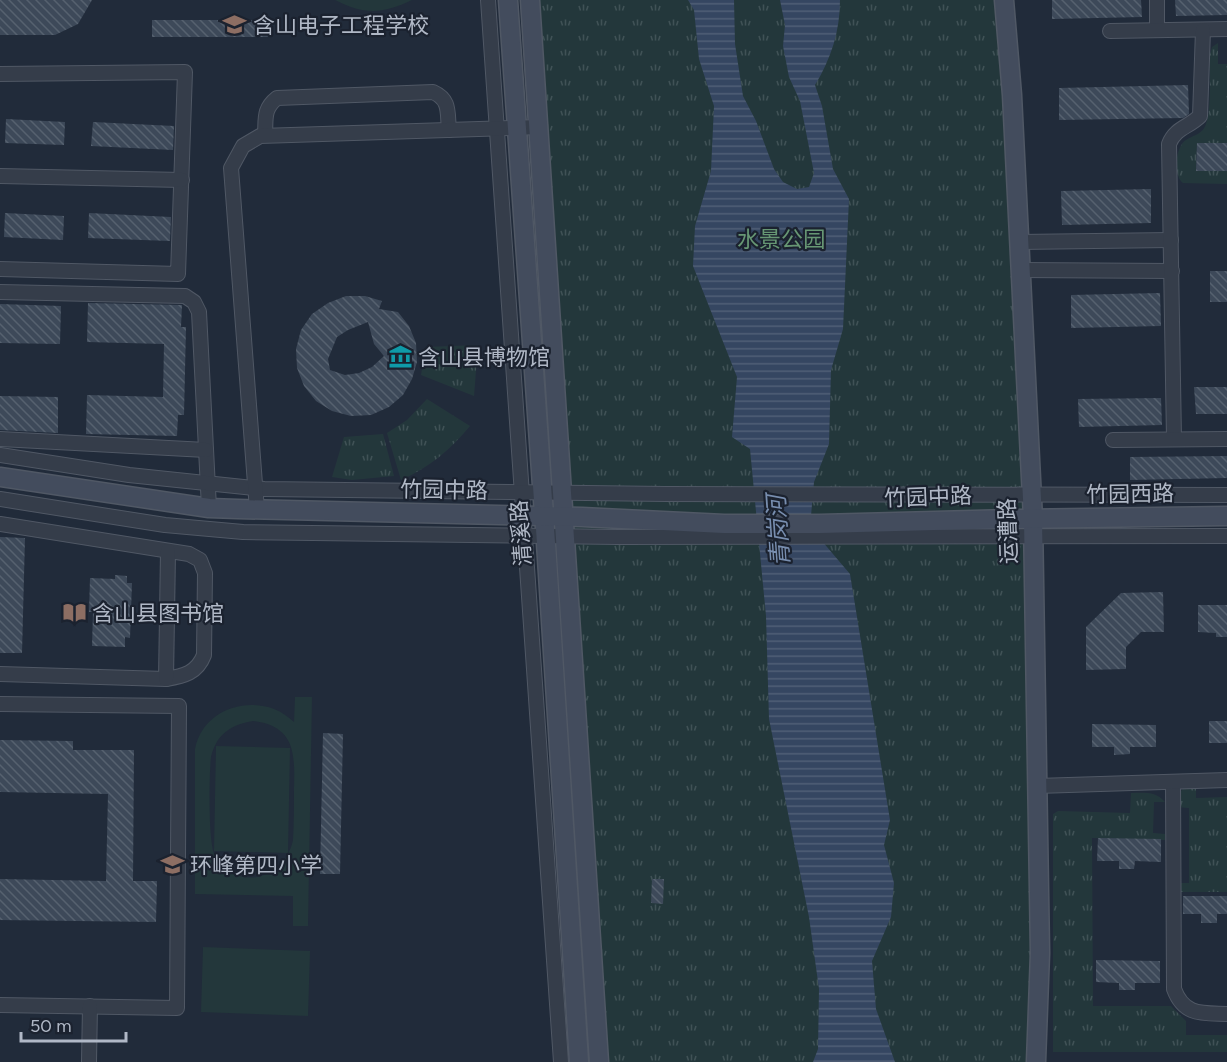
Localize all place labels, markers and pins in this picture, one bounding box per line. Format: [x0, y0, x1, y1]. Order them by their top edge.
school or university icon: 含山电子工程学校 [222, 12, 248, 38]
place label: 含山电子工程学校 [253, 12, 429, 39]
museum icon: 含山县博物馆 [387, 344, 413, 370]
place label: 含山县博物馆 [418, 344, 550, 371]
library icon: 含山县图书馆 [61, 600, 87, 626]
place label: 含山县图书馆 [92, 600, 224, 627]
school or university icon: 环峰第四小学 [159, 852, 185, 878]
place label: 环峰第四小学 [190, 852, 322, 879]

